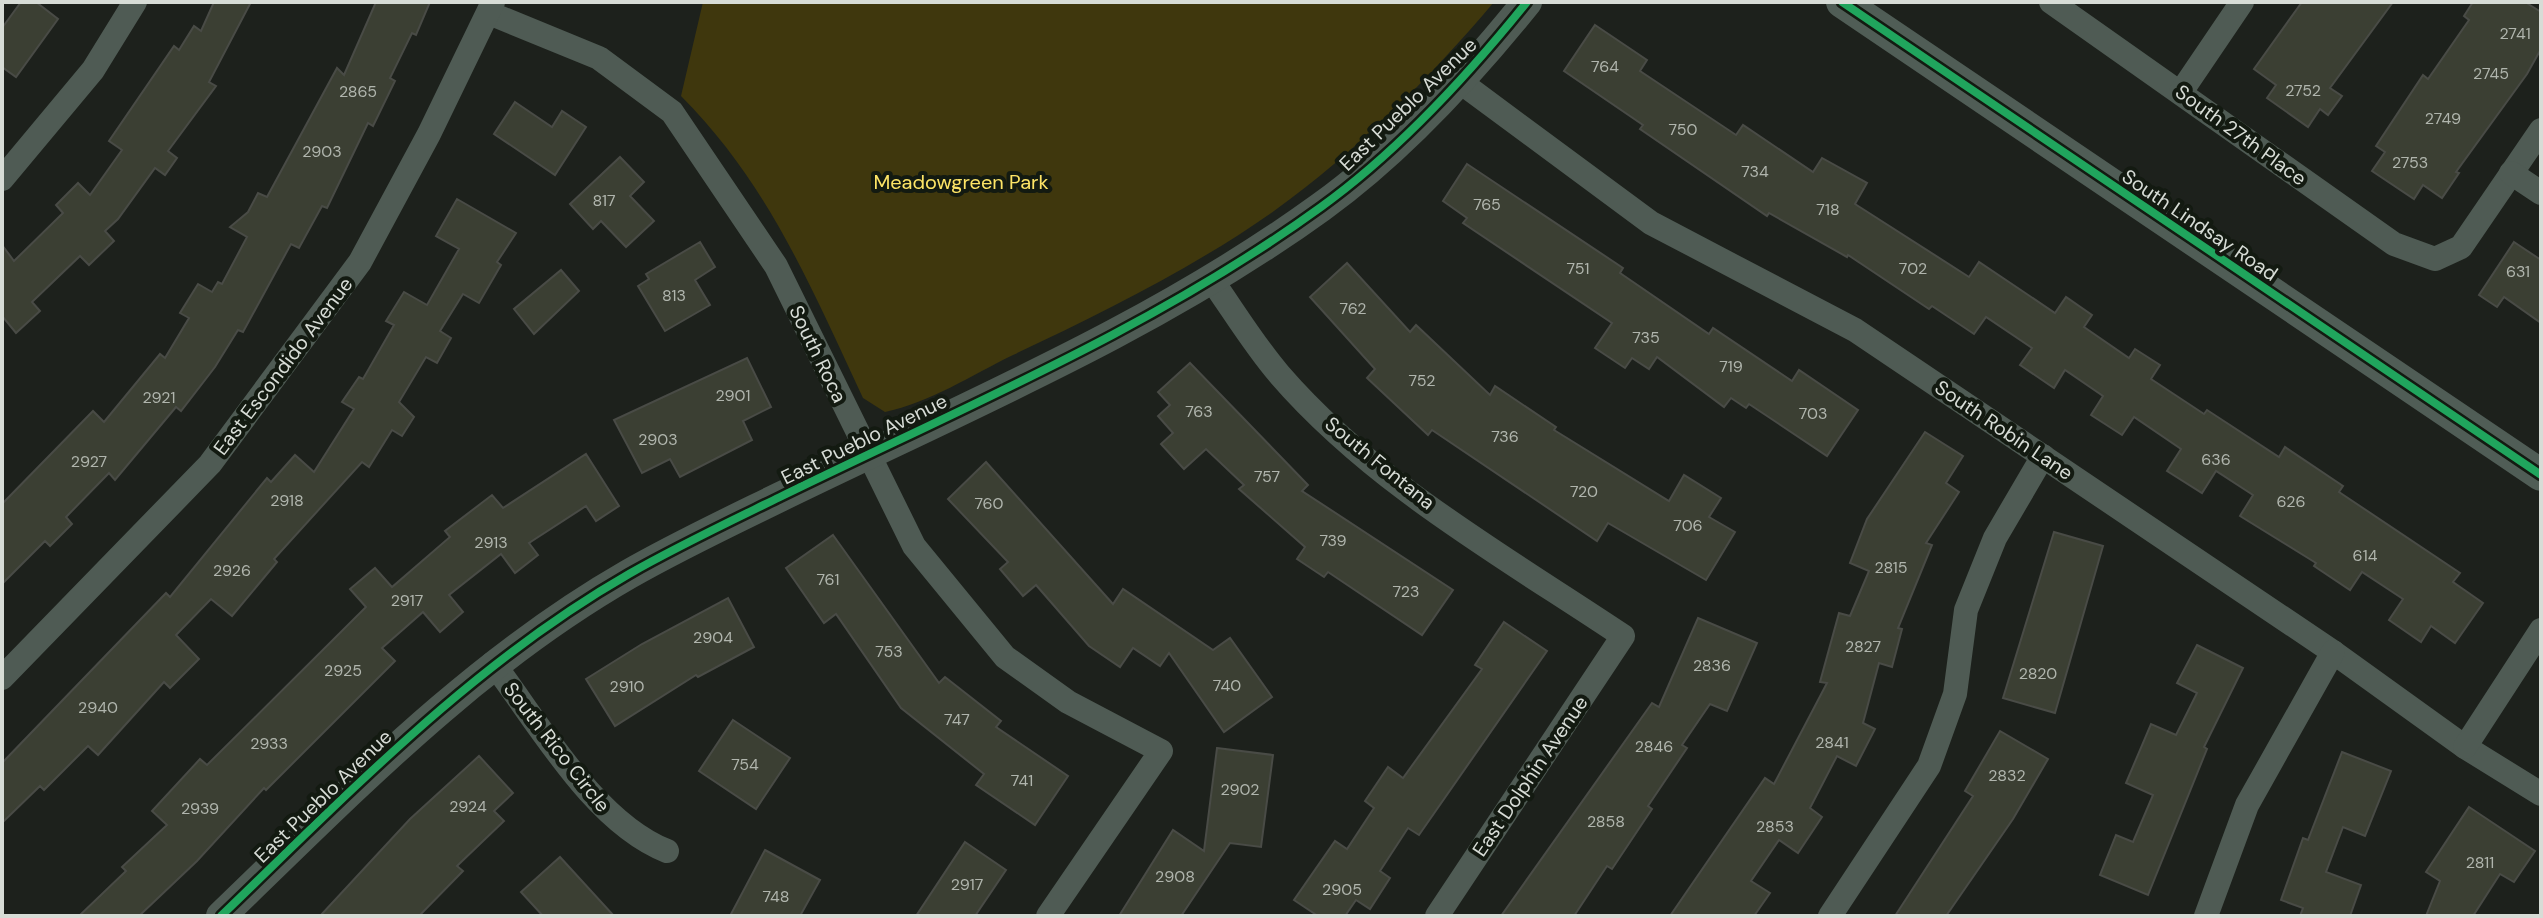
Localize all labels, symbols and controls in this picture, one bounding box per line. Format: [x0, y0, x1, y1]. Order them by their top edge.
house number: 2741 [2499, 23, 2531, 44]
street label: East Pueblo Avenue [1334, 32, 1482, 176]
house number: 764 [1591, 56, 1619, 77]
house number: 2745 [2473, 63, 2509, 84]
street label: South 27th Place [2170, 79, 2312, 191]
house number: 2752 [2285, 80, 2321, 101]
house number: 2865 [339, 81, 377, 102]
house number: 2749 [2425, 108, 2461, 129]
house number: 750 [1669, 119, 1697, 140]
house number: 2903 [302, 141, 342, 162]
house number: 2753 [2392, 152, 2428, 173]
house number: 734 [1741, 161, 1769, 182]
street label: South Lindsay Road [2117, 163, 2283, 287]
park label: Meadowgreen Park [873, 169, 1049, 195]
house number: 817 [593, 190, 615, 211]
house number: 765 [1473, 194, 1501, 215]
house number: 718 [1816, 199, 1840, 220]
house number: 751 [1567, 258, 1589, 279]
house number: 702 [1899, 258, 1927, 279]
house number: 631 [2506, 261, 2530, 282]
street label: East Escondido Avenue [208, 272, 358, 460]
house number: 813 [662, 285, 686, 306]
house number: 762 [1340, 298, 1366, 319]
street label: South Roca [783, 301, 853, 407]
house number: 735 [1632, 327, 1660, 348]
house number: 719 [1719, 356, 1743, 377]
house number: 752 [1409, 370, 1435, 391]
street label: South Robin Lane [1930, 374, 2078, 486]
house number: 2901 [715, 385, 751, 406]
house number: 2921 [142, 387, 176, 408]
street label: East Pueblo Avenue [777, 388, 951, 490]
house number: 763 [1185, 401, 1213, 422]
house number: 703 [1799, 403, 1827, 424]
street label: South Fontana [1320, 411, 1440, 515]
house number: 736 [1491, 426, 1519, 447]
house number: 2903 [638, 429, 678, 450]
house number: 636 [2201, 449, 2231, 470]
house number: 2927 [71, 451, 107, 472]
house number: 757 [1254, 466, 1280, 487]
house number: 720 [1570, 481, 1598, 502]
house number: 2918 [270, 490, 304, 511]
house number: 626 [2277, 491, 2305, 512]
house number: 760 [974, 493, 1004, 514]
house number: 706 [1673, 515, 1703, 536]
house number: 739 [1319, 530, 1347, 551]
house number: 2913 [474, 532, 508, 553]
house number: 614 [2353, 545, 2378, 566]
house number: 2815 [1874, 557, 1908, 578]
house number: 2926 [213, 560, 251, 581]
house number: 761 [816, 569, 840, 590]
house number: 723 [1393, 581, 1419, 602]
house number: 2917 [391, 590, 423, 611]
house number: 2904 [693, 627, 733, 648]
house number: 2827 [1845, 636, 1881, 657]
house number: 753 [875, 641, 903, 662]
house number: 2836 [1693, 655, 1731, 676]
house number: 2925 [324, 660, 362, 681]
house number: 2820 [2019, 663, 2057, 684]
house number: 740 [1213, 675, 1241, 696]
house number: 2910 [610, 676, 644, 697]
street label: South Rico Circle [498, 677, 616, 817]
street label: East Dolphin Avenue [1466, 691, 1594, 861]
house number: 2940 [78, 697, 118, 718]
house number: 747 [944, 709, 970, 730]
street label: East Pueblo Avenue [249, 724, 397, 868]
house number: 2841 [1815, 732, 1849, 753]
house number: 2933 [250, 733, 288, 754]
house number: 2846 [1635, 736, 1673, 757]
house number: 754 [731, 754, 759, 775]
house number: 2832 [1988, 765, 2026, 786]
house number: 741 [1011, 770, 1033, 791]
house number: 2902 [1220, 779, 1260, 800]
house number: 2924 [449, 796, 487, 817]
house number: 2939 [181, 798, 219, 819]
house number: 2858 [1587, 811, 1625, 832]
house number: 2853 [1756, 816, 1794, 837]
house number: 2811 [2466, 852, 2494, 873]
house number: 2908 [1155, 866, 1195, 887]
house number: 2917 [951, 874, 983, 895]
house number: 2905 [1322, 879, 1362, 900]
house number: 748 [762, 886, 790, 907]

